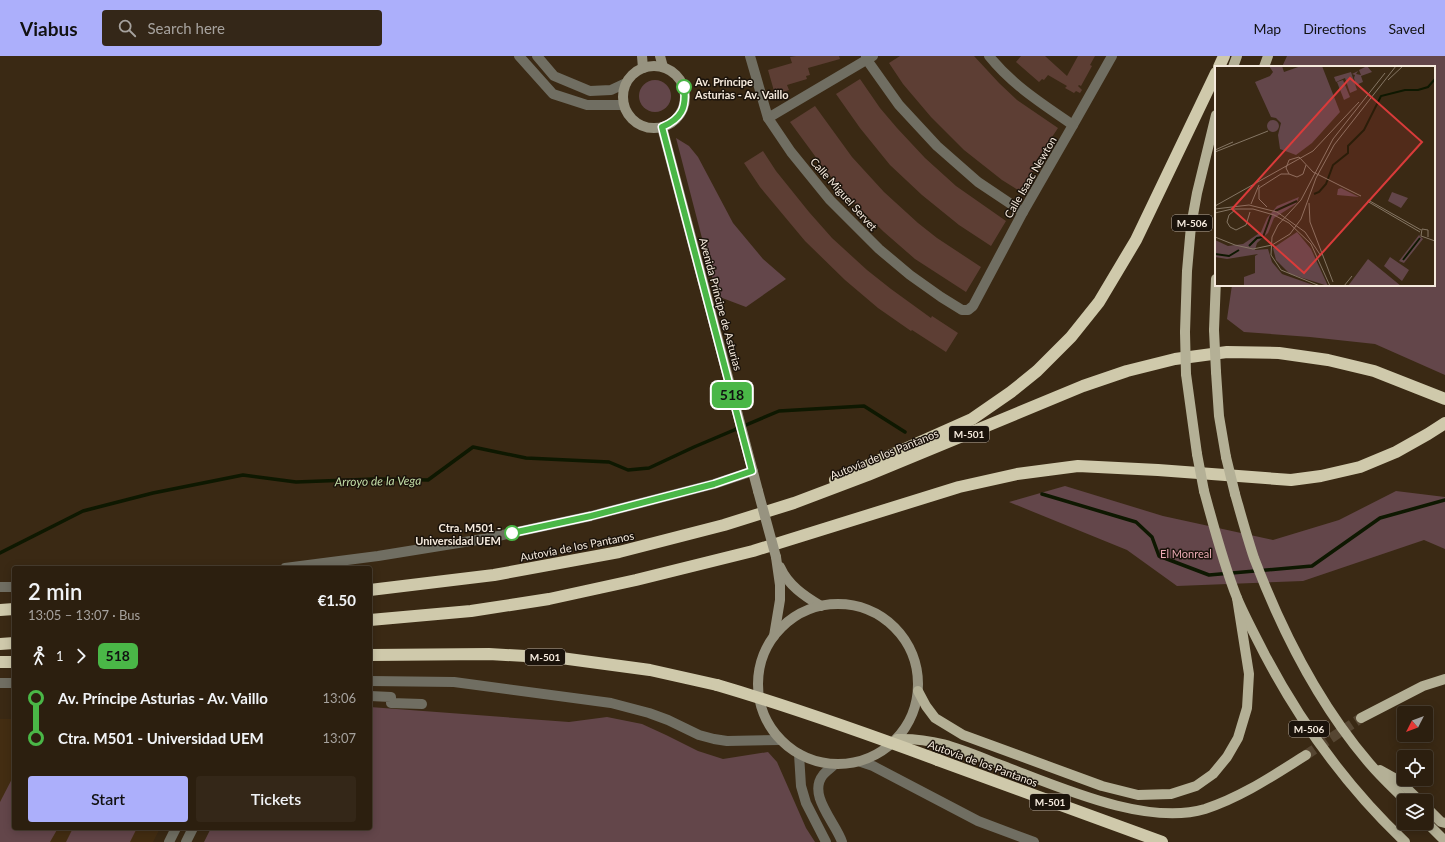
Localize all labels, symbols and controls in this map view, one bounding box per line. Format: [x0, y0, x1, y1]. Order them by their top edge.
search box [102, 10, 382, 46]
text: Viabus [20, 17, 78, 40]
icon: search [116, 17, 138, 39]
text: Search here [148, 19, 225, 37]
text: Map [1254, 20, 1281, 37]
text: Directions [1303, 20, 1366, 37]
text: Saved [1388, 20, 1425, 37]
inset map [1215, 66, 1435, 286]
place label: Av. Príncipe Asturias - Av. Vaillo [694, 75, 789, 101]
marker: Av. Príncipe Asturias - Av. Vaillo [676, 79, 692, 95]
street label: Calle Isaac Newton [1001, 134, 1059, 220]
street label: Calle Miguel Servet [808, 155, 880, 233]
road number: M-506 [1172, 215, 1212, 231]
street label: Avenida Príncipe de Asturias [697, 236, 745, 372]
line badge: 518 [709, 382, 755, 408]
text: 518 [720, 386, 744, 403]
street label: Autovía de los Pantanos [828, 426, 940, 482]
road number: M-501 [949, 426, 989, 442]
water label: Arroyo de la Vega [334, 473, 421, 489]
place label: Ctra. M501 - Universidad UEM [415, 521, 501, 547]
marker: Ctra. M501 - Universidad UEM [504, 525, 520, 541]
street label: Autovía de los Pantanos [519, 529, 635, 563]
park label: El Monreal [1160, 547, 1212, 560]
text: 2 min [28, 578, 82, 605]
text: €1.50 [318, 591, 356, 609]
text: 13:05 – 13:07 · Bus [28, 607, 140, 623]
icon: walk [28, 645, 50, 667]
icon: forward [70, 645, 92, 667]
text: 518 [106, 647, 130, 664]
text: 1 [56, 648, 64, 664]
road number: M-501 [525, 649, 565, 665]
text: Av. Príncipe Asturias - Av. Vaillo [58, 689, 268, 707]
text: 13:06 [323, 690, 356, 706]
north arrow [1397, 706, 1433, 742]
map controls [1397, 706, 1433, 830]
road number: M-506 [1289, 721, 1329, 737]
text: Ctra. M501 - Universidad UEM [58, 729, 264, 747]
text: 13:07 [323, 730, 356, 746]
street label: Autovía de los Pantanos [926, 737, 1040, 789]
button: locate [1397, 750, 1433, 786]
button: Start [28, 776, 188, 822]
button: Tickets [196, 776, 356, 822]
road number: M-501 [1030, 794, 1070, 810]
button: layers [1397, 794, 1433, 830]

